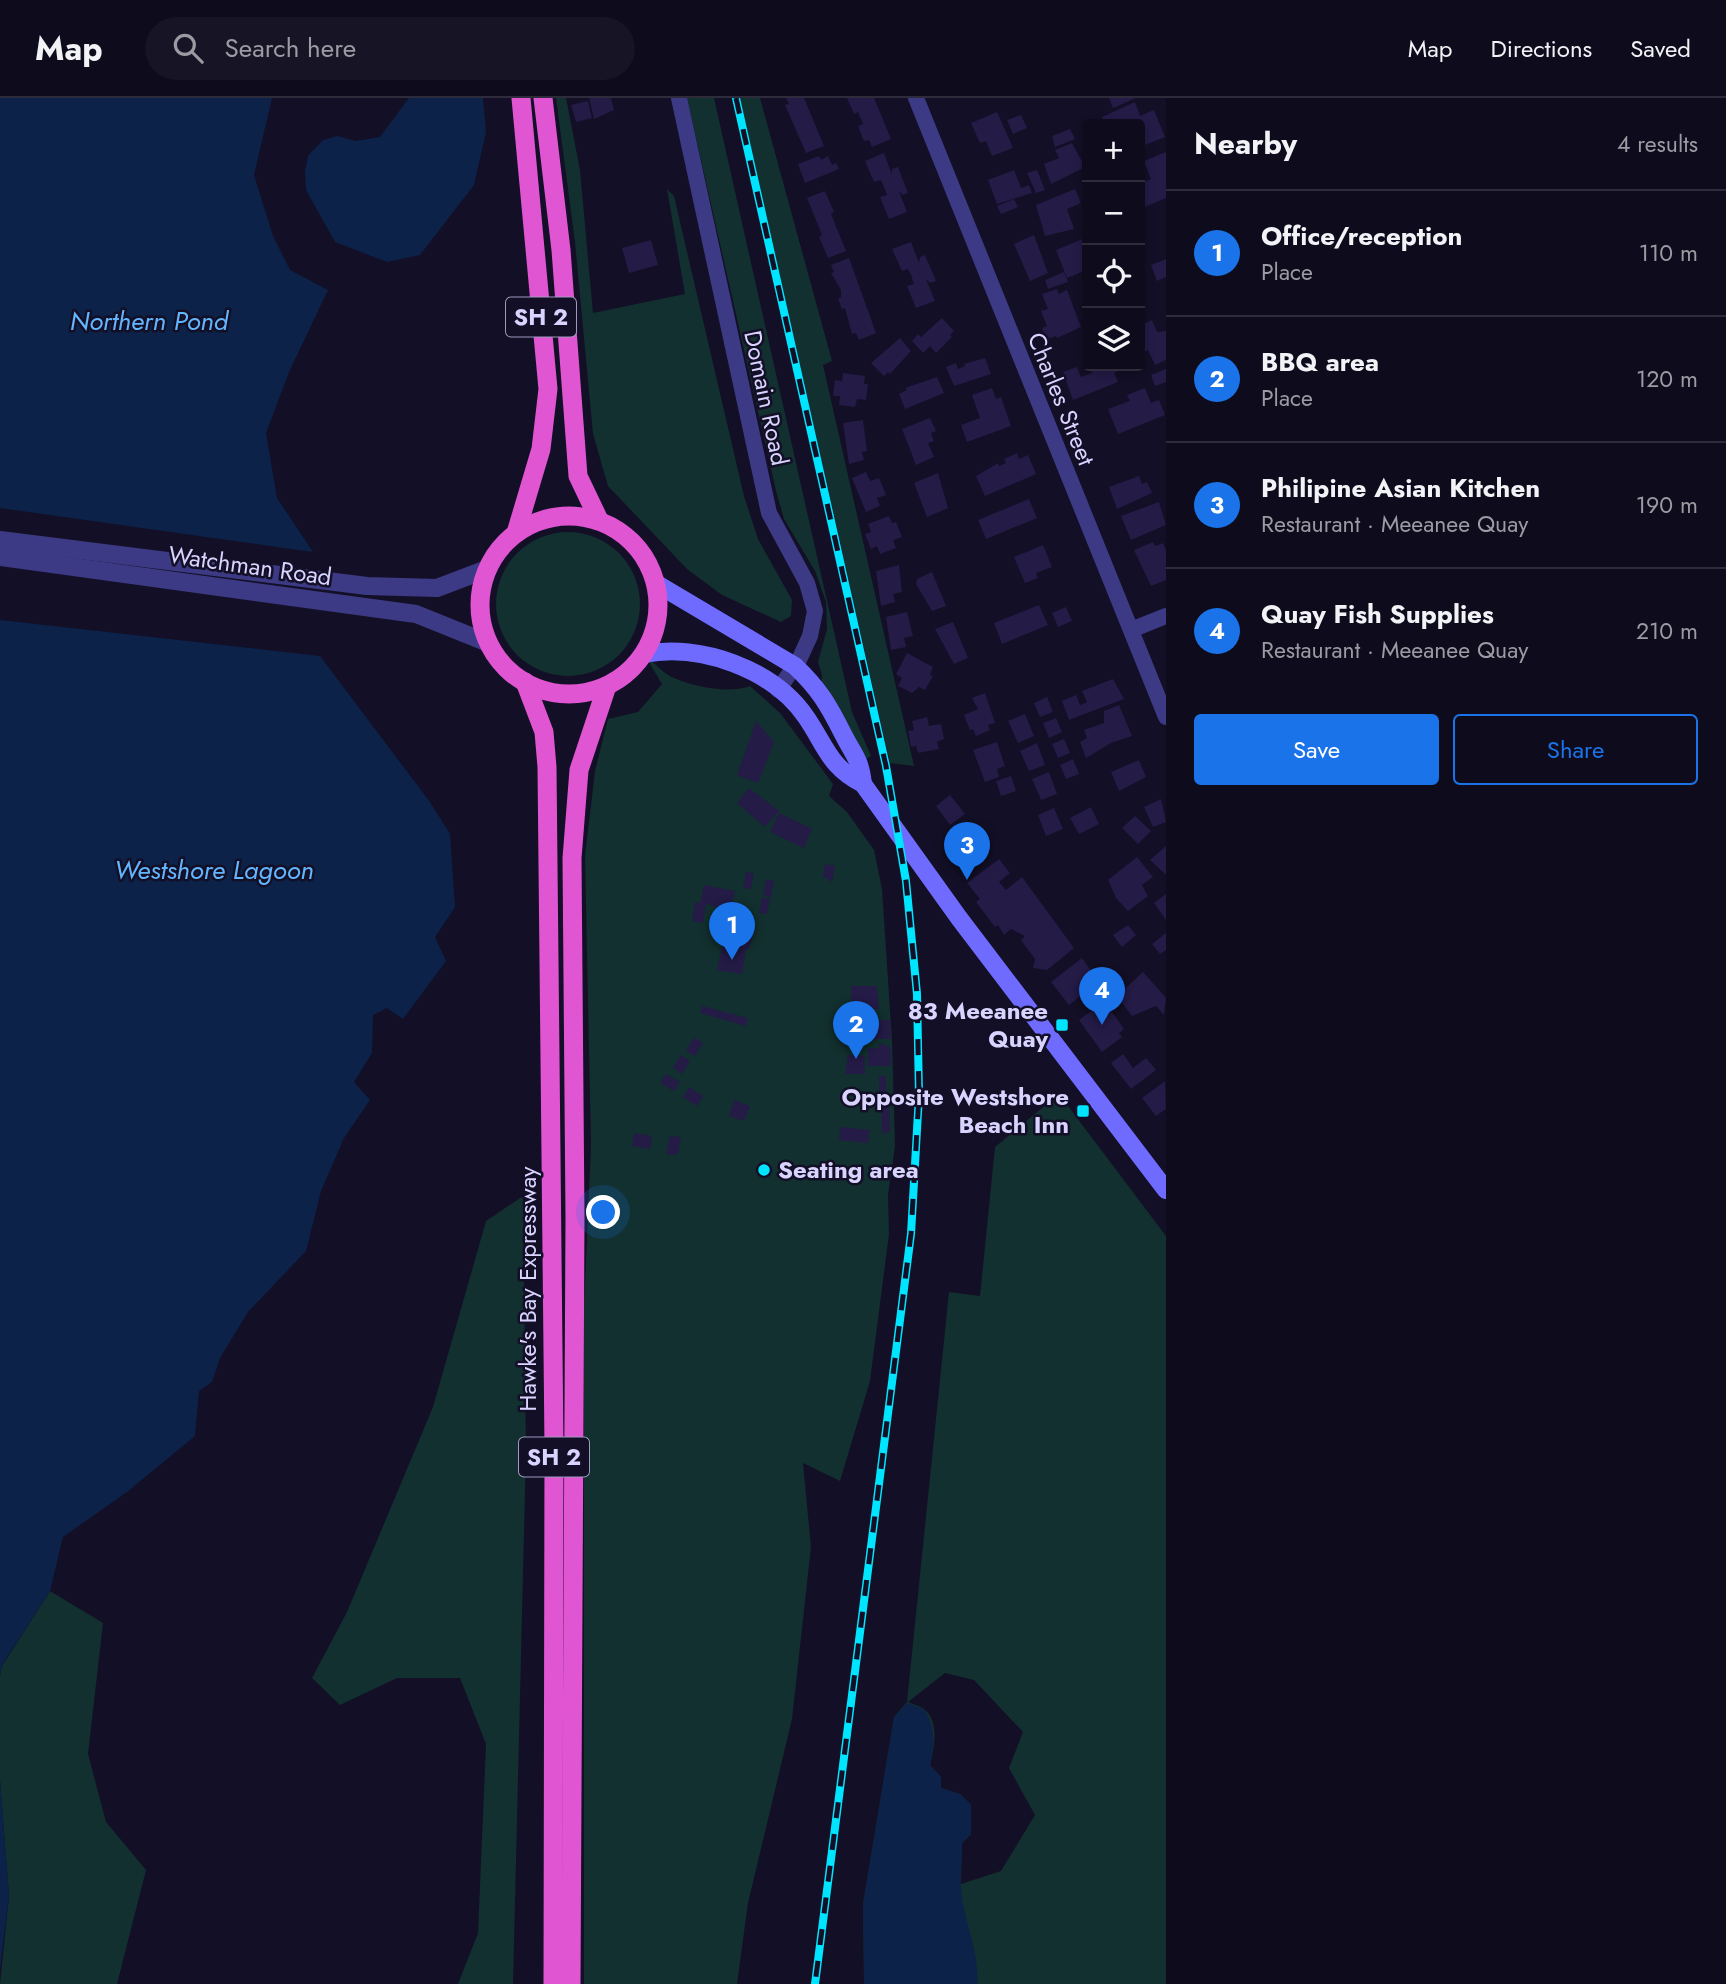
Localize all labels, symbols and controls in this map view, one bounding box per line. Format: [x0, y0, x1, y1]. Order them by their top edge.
search box [145, 17, 635, 80]
text: Map [35, 25, 103, 72]
icon: search [169, 29, 207, 67]
text: Search here [225, 29, 356, 67]
text: Map [1408, 31, 1453, 66]
text: Directions [1491, 31, 1592, 66]
text: Saved [1630, 31, 1691, 66]
map controls [1082, 119, 1145, 371]
button: + [1082, 119, 1145, 182]
text: Nearby [1194, 122, 1297, 165]
text: 4 results [1617, 127, 1698, 161]
button: − [1082, 182, 1145, 245]
text: Office/reception [1261, 217, 1463, 255]
text: 1 [1211, 236, 1223, 270]
text: 110 m [1639, 236, 1698, 270]
button: locate [1082, 245, 1145, 308]
text: Place [1261, 255, 1313, 289]
road number: SH 2 [506, 298, 576, 336]
water label: Northern Pond [70, 302, 230, 340]
button: layers [1082, 308, 1145, 371]
street label: Domain Road [735, 327, 798, 469]
street label: Charles Street [1019, 327, 1104, 471]
text: BBQ area [1261, 343, 1379, 381]
text: 2 [1209, 362, 1225, 396]
text: 120 m [1636, 362, 1698, 396]
text: Place [1261, 381, 1313, 415]
text: Philipine Asian Kitchen [1261, 469, 1540, 507]
text: 3 [1210, 488, 1224, 522]
text: 190 m [1636, 488, 1698, 522]
text: Restaurant · Meeanee Quay [1261, 507, 1528, 541]
street label: Watchman Road [166, 537, 334, 594]
text: Quay Fish Supplies [1261, 595, 1494, 633]
text: 4 [1209, 614, 1225, 648]
text: 210 m [1636, 614, 1698, 648]
text: Restaurant · Meeanee Quay [1261, 633, 1528, 667]
button: Save [1194, 714, 1439, 785]
button: Share [1453, 714, 1698, 785]
pin: 3 [944, 822, 990, 880]
water label: Westshore Lagoon [114, 851, 314, 889]
pin: 1 [709, 902, 755, 960]
pin: 4 [1079, 967, 1125, 1025]
place label: 83 Meeanee Quay [908, 993, 1048, 1056]
pin: 2 [833, 1001, 879, 1059]
marker: 83 Meeanee Quay [1054, 1017, 1070, 1033]
place label: Opposite Westshore Beach Inn [841, 1079, 1069, 1142]
marker: Opposite Westshore Beach Inn [1075, 1103, 1091, 1119]
place label: Seating area [778, 1152, 919, 1187]
marker: Seating area [756, 1162, 772, 1178]
street label: Hawke's Bay Expressway [510, 1166, 545, 1412]
your location [586, 1195, 620, 1229]
road number: SH 2 [519, 1438, 589, 1476]

